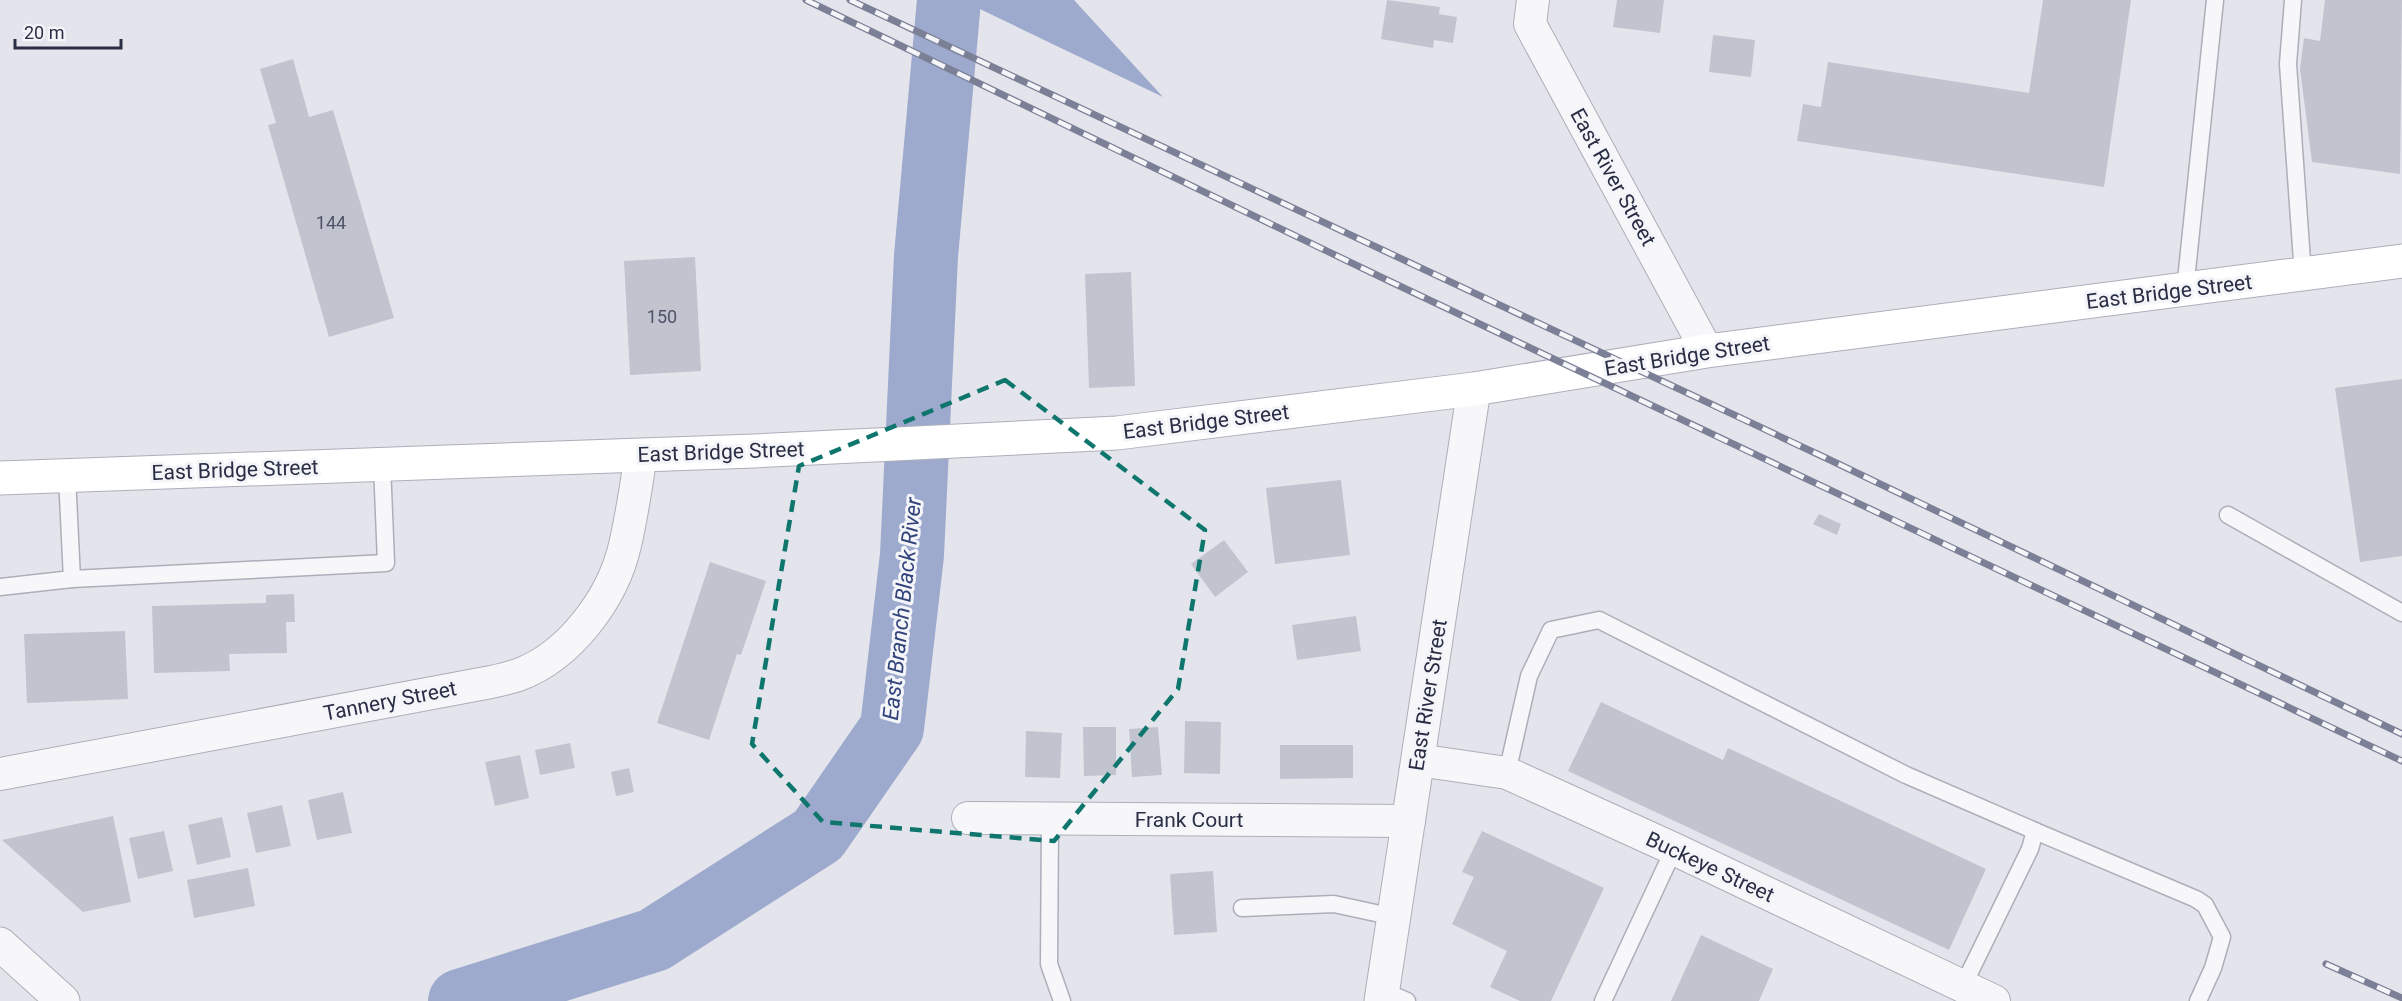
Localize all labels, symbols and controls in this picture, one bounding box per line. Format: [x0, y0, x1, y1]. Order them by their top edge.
scale bar [15, 12, 122, 50]
text: 20 m [24, 22, 64, 43]
street label: East River Street [1565, 104, 1661, 250]
house number: 144 [316, 212, 346, 233]
street label: East Bridge Street [2085, 270, 2253, 314]
house number: 150 [647, 306, 677, 327]
street label: East Bridge Street [1603, 331, 1771, 381]
street label: East Bridge Street [1122, 400, 1290, 444]
street label: East Bridge Street [637, 437, 805, 467]
street label: East Bridge Street [151, 455, 319, 485]
water label: East Branch Black River [878, 496, 926, 721]
street label: East River Street [1404, 617, 1452, 773]
street label: Tannery Street [321, 676, 459, 726]
street label: Frank Court [1135, 808, 1243, 832]
street label: Buckeye Street [1642, 827, 1778, 907]

